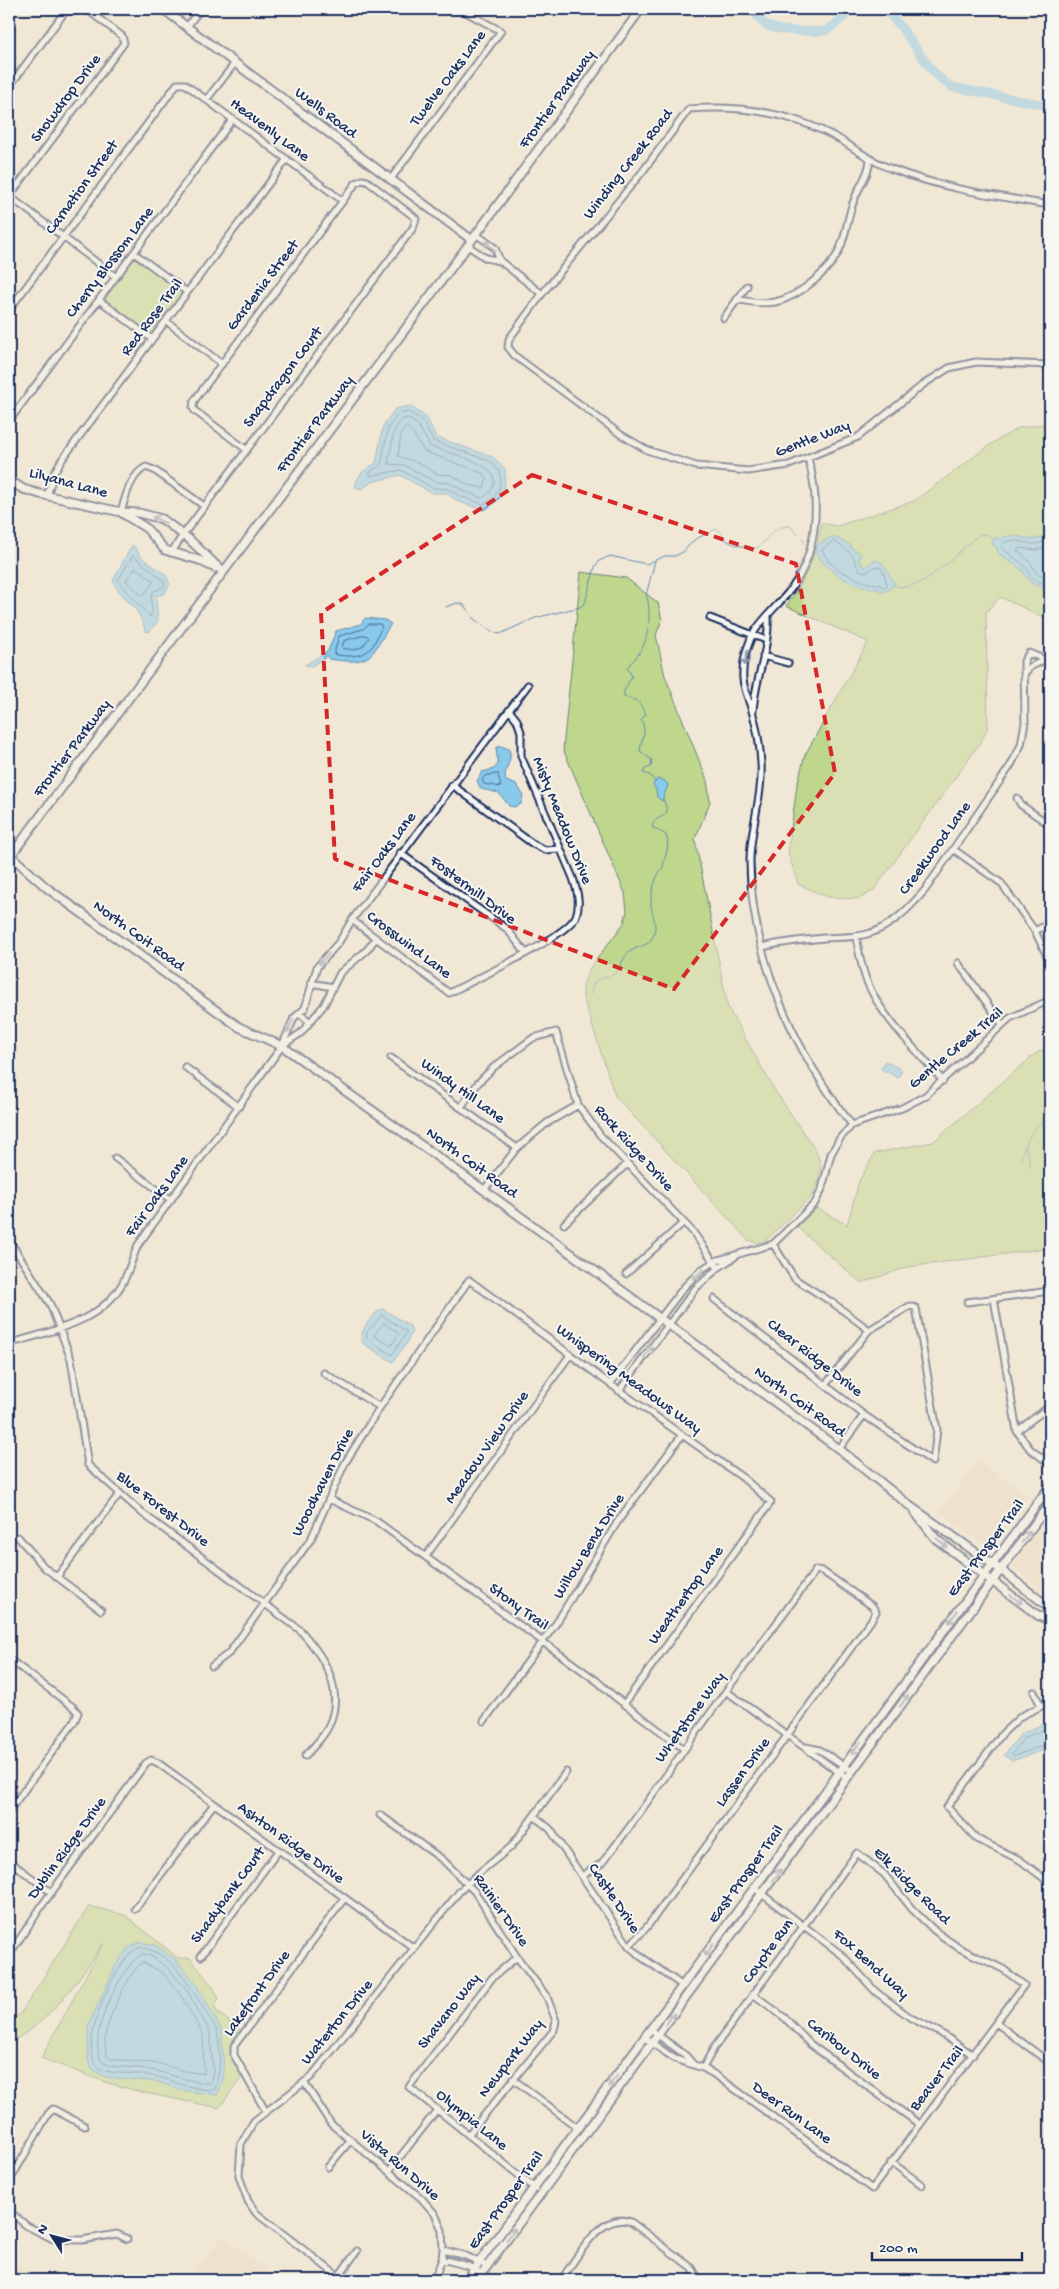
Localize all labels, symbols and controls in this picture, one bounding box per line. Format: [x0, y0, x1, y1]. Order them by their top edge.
street label: Twelve Oaks Lane [406, 27, 492, 132]
street label: Frontier Parkway [515, 47, 600, 154]
street label: Snowdrop Drive [28, 51, 107, 147]
street label: Wells Road [290, 84, 361, 145]
street label: Heavenly Lane [225, 95, 313, 168]
street label: Winding Creek Road [580, 105, 679, 224]
street label: Carnation Street [42, 136, 124, 239]
street label: Cherry Blossom Lane [63, 203, 159, 322]
street label: Gardenia Street [224, 236, 305, 335]
one-way arrow [484, 240, 497, 252]
street label: Red Rose Trail [118, 275, 188, 361]
street label: Snapdragon Court [240, 323, 329, 432]
street label: Frontier Parkway [273, 372, 359, 478]
street label: Gentle Way [773, 417, 853, 463]
street label: Lilyana Lane [27, 464, 110, 504]
one-way arrow [152, 514, 167, 524]
one-way arrow [741, 649, 750, 665]
street label: Frontier Parkway [30, 696, 116, 802]
street label: Misty Meadow Drive [527, 755, 595, 888]
street label: Creekwood Lane [896, 798, 977, 899]
street label: Fair Oaks Lane [348, 808, 422, 898]
street label: Fostermill Drive [424, 852, 520, 930]
street label: North Coit Road [88, 897, 189, 978]
street label: Crosswind Lane [362, 908, 455, 985]
one-way arrow [318, 953, 330, 966]
street label: Gentle Creek Trail [906, 1004, 1008, 1094]
one-way arrow [285, 1018, 295, 1033]
street label: Windy Hill Lane [416, 1055, 509, 1129]
street label: Rock Ridge Drive [589, 1102, 677, 1197]
street label: North Coit Road [421, 1124, 522, 1205]
street label: Fair Oaks Lane [122, 1152, 194, 1242]
one-way arrow [691, 1268, 704, 1280]
street label: Clear Ridge Drive [762, 1316, 866, 1403]
street label: Whispering Meadows Way [551, 1321, 705, 1439]
one-way arrow [643, 1346, 654, 1359]
street label: North Coit Road [749, 1363, 850, 1444]
street label: Meadow View Drive [442, 1387, 535, 1508]
street label: Woodhaven Drive [289, 1425, 360, 1540]
street label: Blue Forest Drive [111, 1467, 213, 1553]
street label: Willow Bend Drive [550, 1490, 630, 1603]
street label: East Prosper Trail [944, 1497, 1030, 1601]
one-way arrow [1020, 1531, 1031, 1544]
one-way arrow [935, 1538, 948, 1549]
street label: Weathertop Lane [645, 1543, 729, 1649]
street label: Stony Trail [484, 1580, 552, 1636]
one-way arrow [1009, 1594, 1023, 1604]
one-way arrow [948, 1610, 958, 1624]
street label: Whetstone Way [652, 1669, 730, 1767]
one-way arrow [899, 1694, 909, 1708]
street label: Lassen Drive [712, 1734, 776, 1811]
one-way arrow [851, 1741, 862, 1754]
street label: Dublin Ridge Drive [24, 1793, 112, 1905]
street label: Ashton Ridge Drive [233, 1799, 348, 1890]
street label: East Prosper Trail [705, 1822, 789, 1928]
street label: Shadybank Court [188, 1843, 271, 1948]
street label: Elk Ridge Road [868, 1844, 955, 1931]
street label: Castle Drive [583, 1860, 644, 1938]
one-way arrow [772, 1868, 782, 1882]
street label: Rainier Drive [468, 1871, 532, 1952]
street label: Coyote Run [739, 1916, 799, 1988]
street label: Fox Bend Way [827, 1925, 912, 2004]
one-way arrow [704, 1943, 714, 1957]
street label: Lakefront Drive [220, 1947, 296, 2041]
street label: Shavano Way [415, 1970, 486, 2054]
street label: Waterton Drive [298, 1976, 379, 2069]
one-way arrow [665, 2012, 675, 2026]
street label: Caribou Drive [802, 2015, 885, 2086]
street label: Newpark Way [475, 2016, 549, 2102]
street label: Beaver Trail [906, 2043, 969, 2116]
one-way arrow [608, 2074, 618, 2088]
street label: Deer Run Lane [746, 2078, 835, 2150]
street label: Olympia Lane [431, 2086, 511, 2156]
street label: Vista Run Drive [354, 2125, 443, 2206]
street label: East Prosper Trail [465, 2148, 549, 2254]
north arrow [28, 2212, 78, 2262]
text: N [34, 2221, 53, 2239]
one-way arrow [505, 2228, 516, 2241]
scale bar [872, 2229, 1022, 2261]
text: 200 m [879, 2240, 918, 2258]

